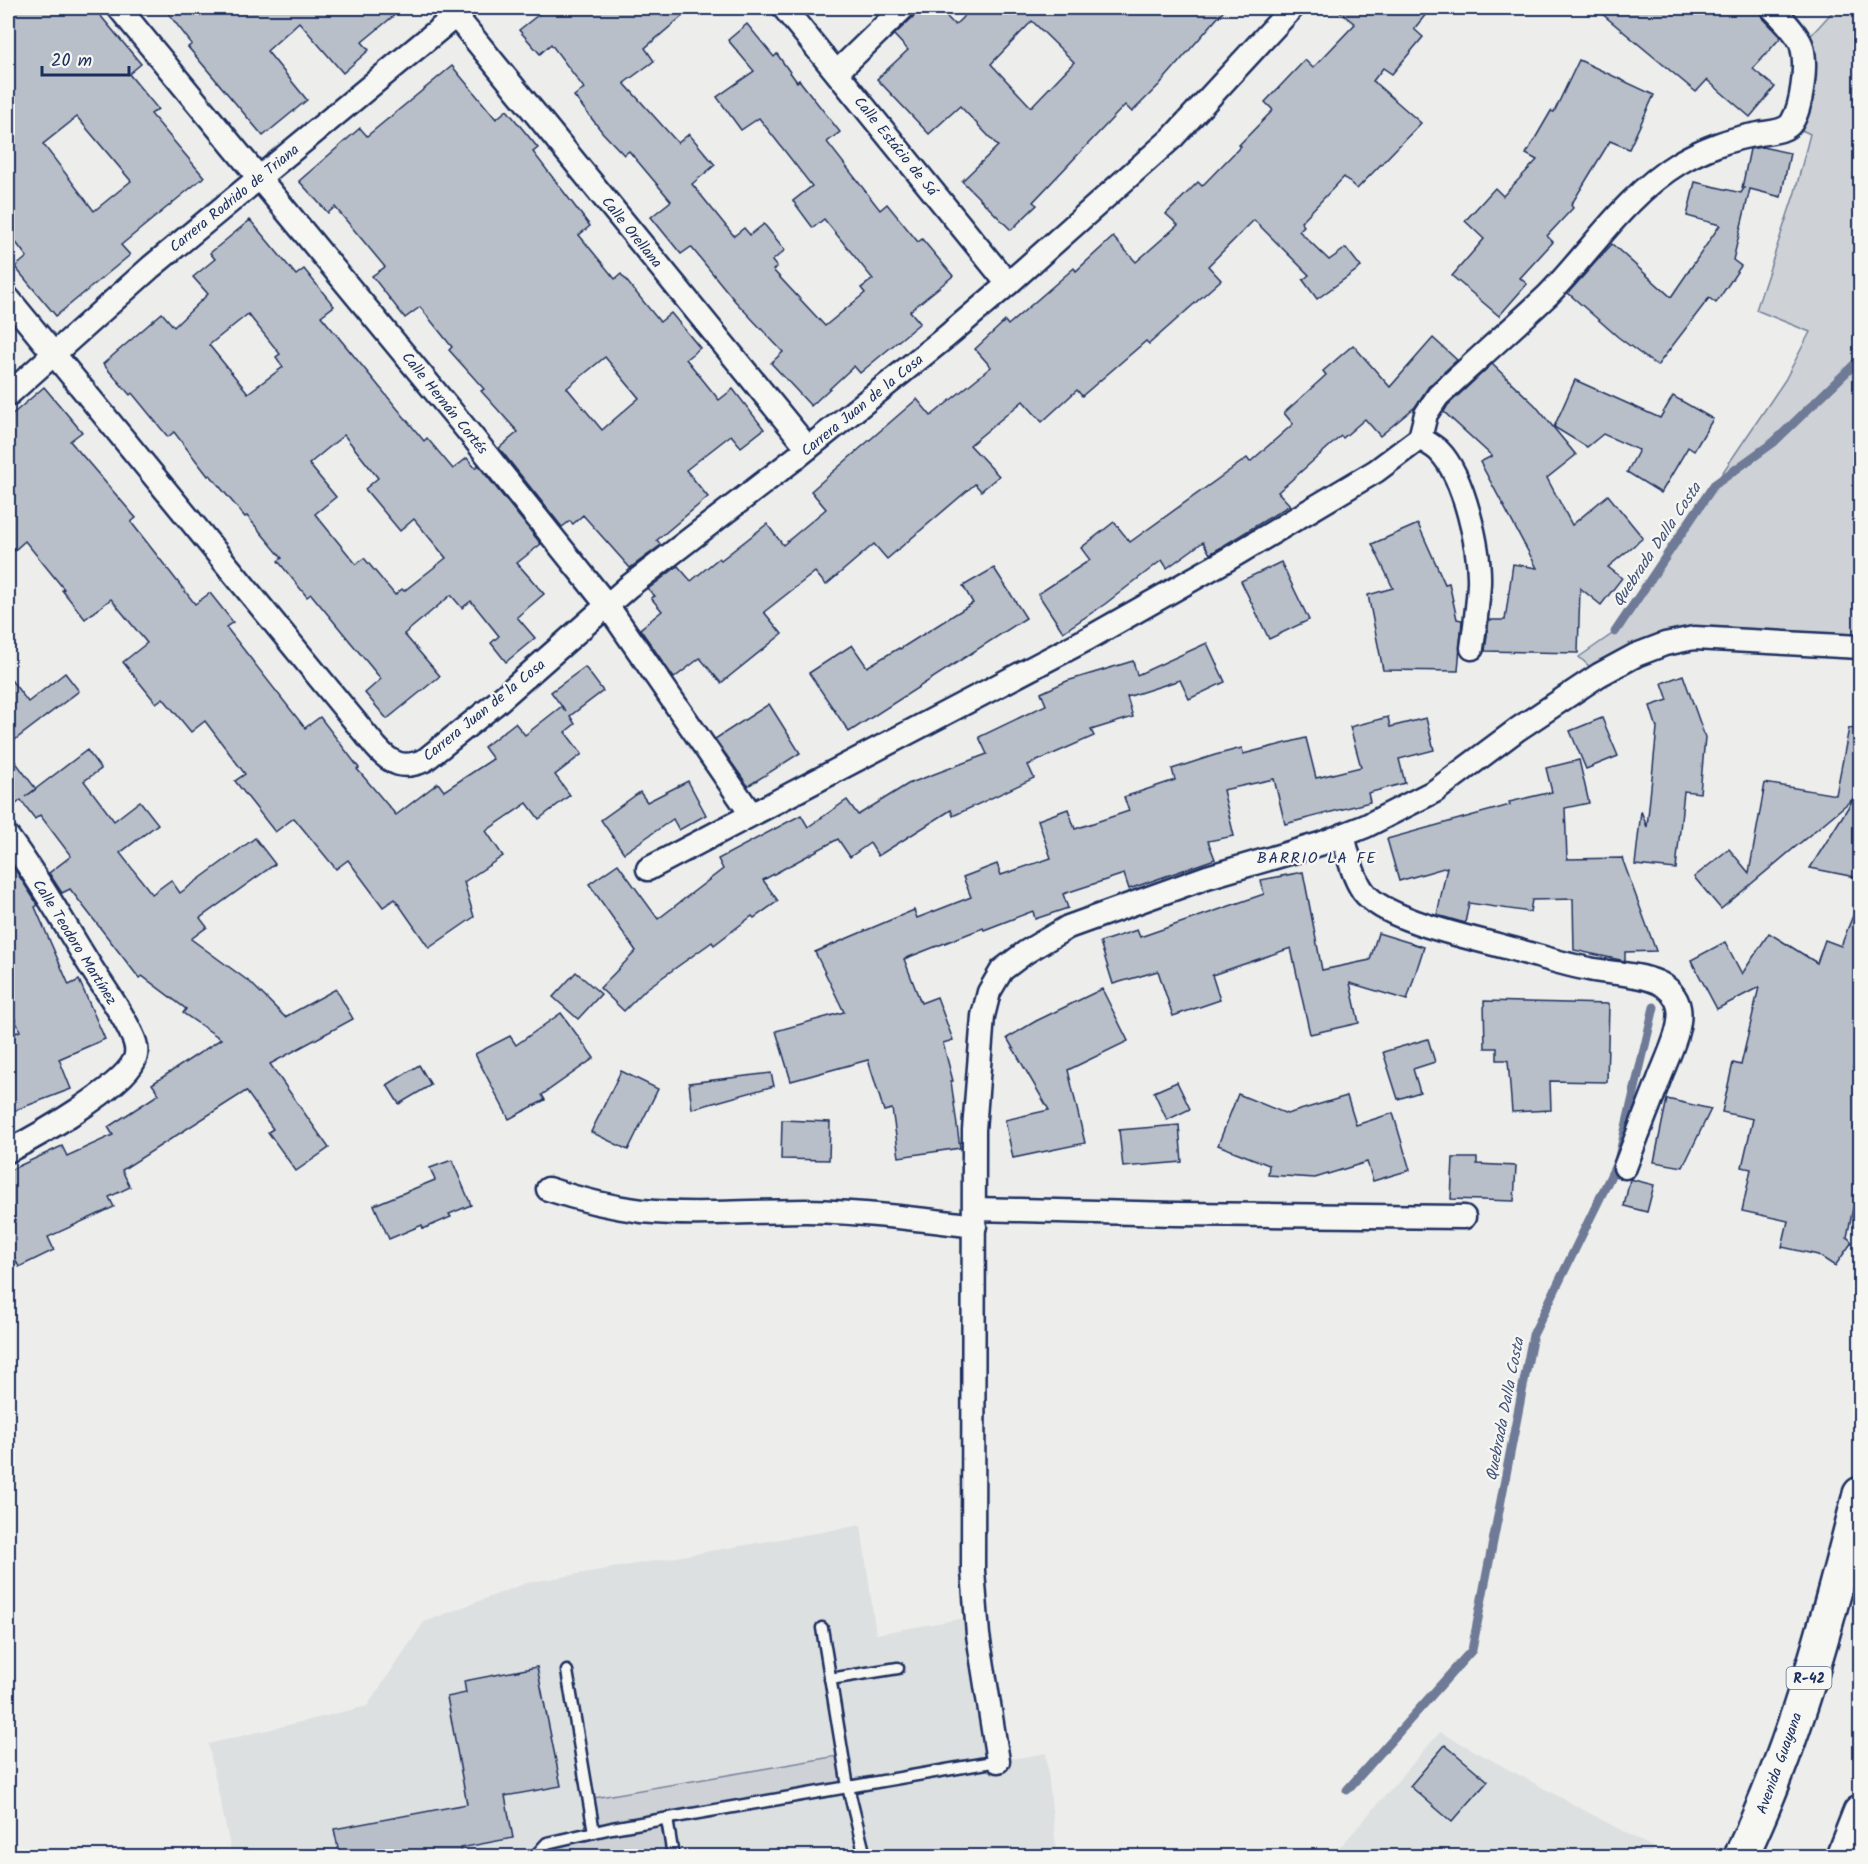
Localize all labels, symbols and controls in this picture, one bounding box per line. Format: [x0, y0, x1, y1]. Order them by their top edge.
scale bar [42, 39, 129, 77]
text: 20 m [51, 47, 92, 76]
street label: Calle Estácio de Sá [847, 91, 944, 203]
street label: Carrera Rodrido de Triana [164, 139, 305, 259]
street label: Calle Orellana [595, 191, 668, 274]
street label: Calle Hernán Cortés [395, 347, 494, 461]
street label: Carrera Juan de la Cosa [796, 349, 929, 463]
water label: Quebrada Dalla Costa [1606, 476, 1709, 612]
street label: Carrera Juan de la Cosa [418, 654, 551, 768]
district label: BARRIO LA FE [1257, 846, 1377, 871]
street label: Calle Teodoro Martínez [26, 875, 123, 1010]
water label: Quebrada Dalla Costa [1479, 1334, 1532, 1483]
road number: R-42 [1786, 1667, 1832, 1689]
street label: Avenida Guayana [1750, 1709, 1809, 1818]

